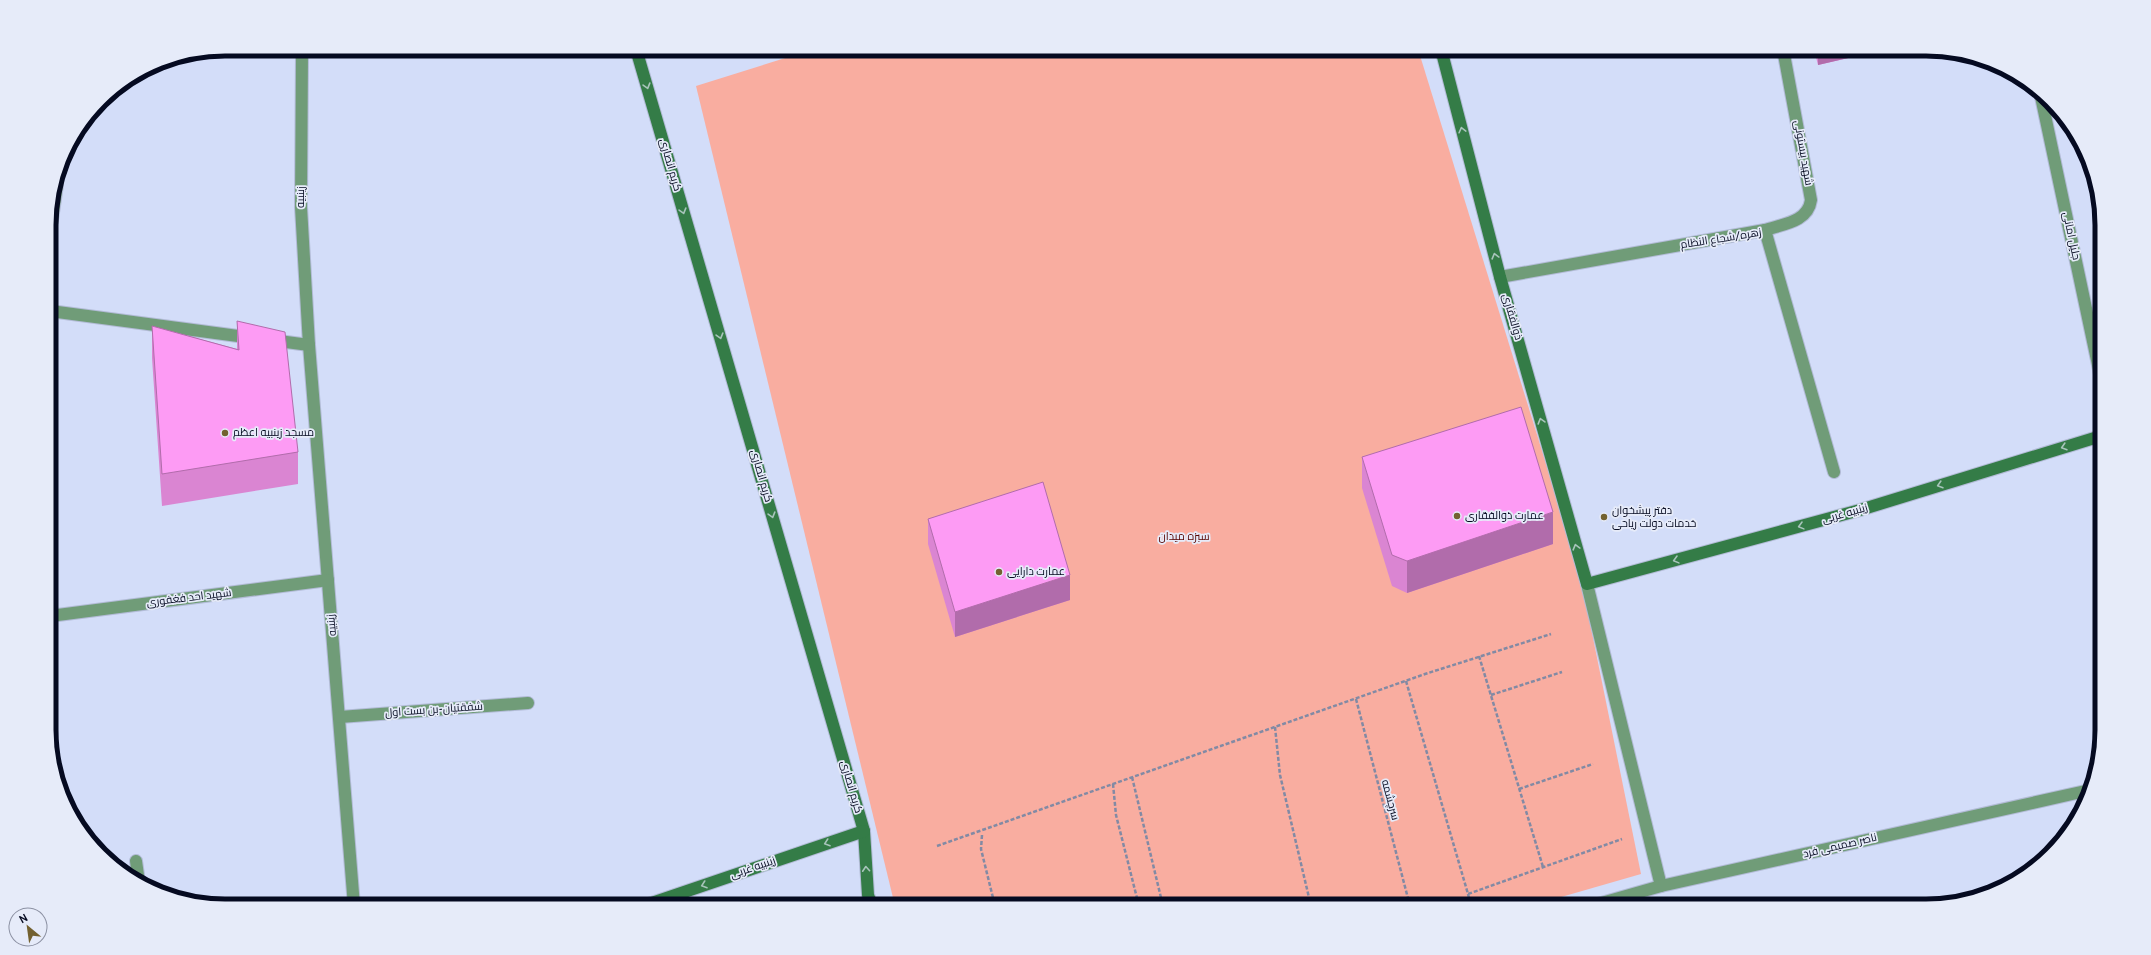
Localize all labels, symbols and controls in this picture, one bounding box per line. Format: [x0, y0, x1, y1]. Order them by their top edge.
one-way arrow [642, 83, 651, 90]
street label: شهید بیستونی [1790, 119, 1816, 187]
one-way arrow [1458, 127, 1467, 134]
street label: کریم انصاری [656, 137, 684, 193]
street label: زینبیه [294, 186, 308, 208]
one-way arrow [678, 208, 687, 215]
street label: جلیل امانی [2059, 211, 2083, 261]
street label: زهره/شجاع النظام [1679, 226, 1763, 252]
one-way arrow [1491, 253, 1499, 259]
street label: ذوالفقاری [1499, 292, 1525, 342]
one-way arrow [715, 332, 724, 339]
one-way arrow [1537, 418, 1546, 425]
place label: مسجد زینبیه اعظم [233, 426, 314, 440]
marker: مسجد زینبیه اعظم [220, 428, 230, 438]
one-way arrow [2061, 442, 2068, 451]
street label: کریم انصاری [747, 448, 775, 504]
one-way arrow [1936, 480, 1943, 489]
street label: زینبیه غربی [1821, 501, 1870, 527]
place label: دفتر پیشخوان خدمات دولت ریاحی [1612, 504, 1696, 531]
place label: عمارت ذوالفقاری [1465, 509, 1544, 523]
one-way arrow [767, 511, 776, 518]
marker: عمارت ذوالفقاری [1452, 511, 1462, 521]
marker: دفتر پیشخوان خدمات دولت ریاحی [1599, 512, 1609, 522]
one-way arrow [1798, 521, 1805, 530]
park label: سبزه میدان [1158, 530, 1210, 544]
one-way arrow [1573, 543, 1581, 550]
one-way arrow [1673, 555, 1680, 564]
place label: عمارت دارایی [1007, 565, 1065, 579]
marker: عمارت دارایی [994, 567, 1004, 577]
street label: شهید احد فغفوری [146, 586, 232, 610]
street label: زینبیه [324, 613, 340, 637]
street label: شفقتیان-بن بست اول [385, 700, 483, 720]
street label: کریم انصاری [837, 759, 865, 815]
street label: سرچشمه [1378, 778, 1402, 822]
street label: ناصر صمیمی فرد [1802, 831, 1878, 861]
one-way arrow [824, 839, 831, 847]
street label: زینبیه غربی [729, 854, 778, 882]
one-way arrow [862, 866, 871, 872]
one-way arrow [700, 881, 707, 889]
north arrow [8, 907, 48, 947]
text: N [17, 911, 30, 927]

